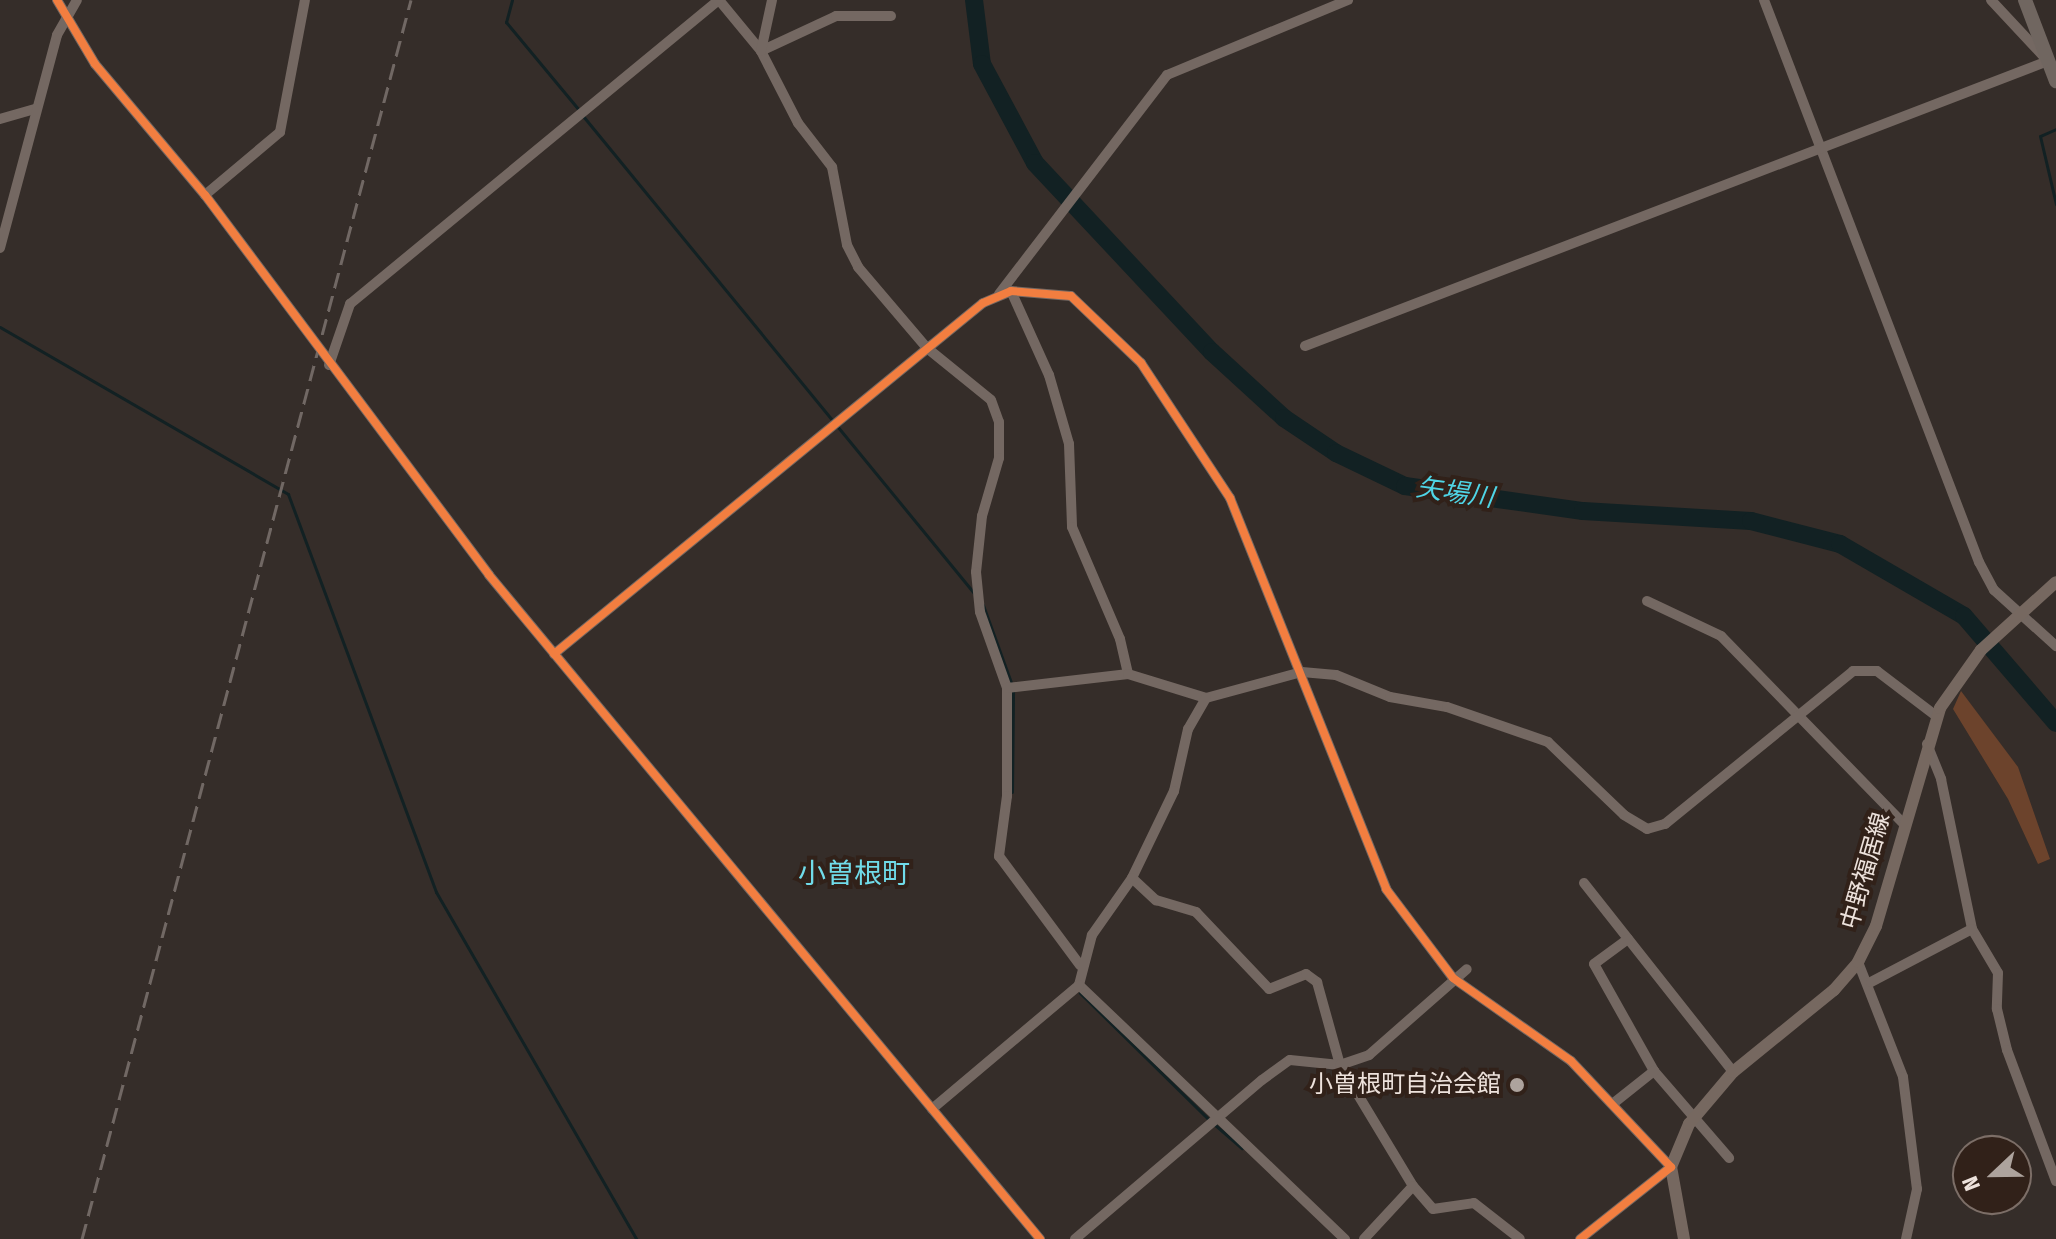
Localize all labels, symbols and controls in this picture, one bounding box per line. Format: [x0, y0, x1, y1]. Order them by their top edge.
water label: 矢場川 [1414, 472, 1496, 514]
street label: 中野福居線 [1836, 809, 1896, 933]
district label: 小曽根町 [798, 857, 910, 891]
place label: 小曽根町自治会館 [1309, 1071, 1501, 1099]
marker: 小曽根町自治会館 [1508, 1076, 1526, 1094]
north arrow [1952, 1135, 2032, 1215]
text: N [1956, 1172, 1986, 1195]

